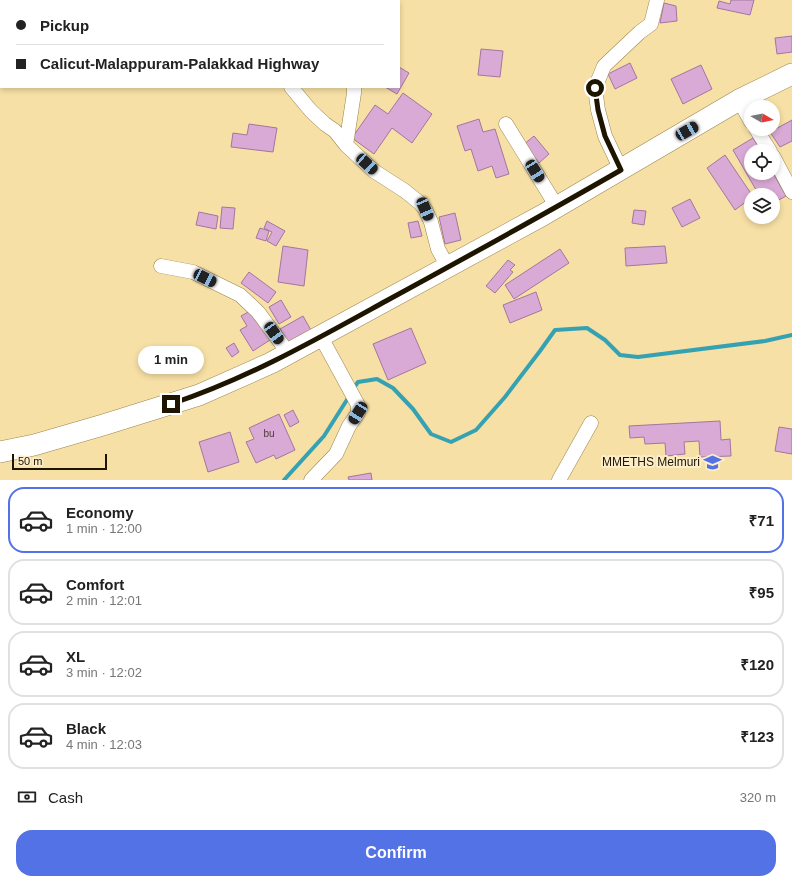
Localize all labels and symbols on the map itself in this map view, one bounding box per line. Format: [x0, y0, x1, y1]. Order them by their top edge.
route start [586, 79, 604, 97]
north arrow [744, 100, 780, 136]
car [674, 120, 700, 142]
car [354, 152, 380, 176]
car [524, 158, 546, 184]
car [415, 196, 435, 222]
car [192, 267, 218, 289]
car [262, 320, 286, 346]
callout: 1 min [138, 346, 204, 374]
route end [162, 395, 180, 413]
car [347, 400, 369, 426]
house number: bu [263, 428, 275, 439]
scale bar [12, 452, 107, 471]
school or university icon: MMETHS Melmuri [703, 452, 723, 472]
place label: MMETHS Melmuri [602, 455, 700, 469]

